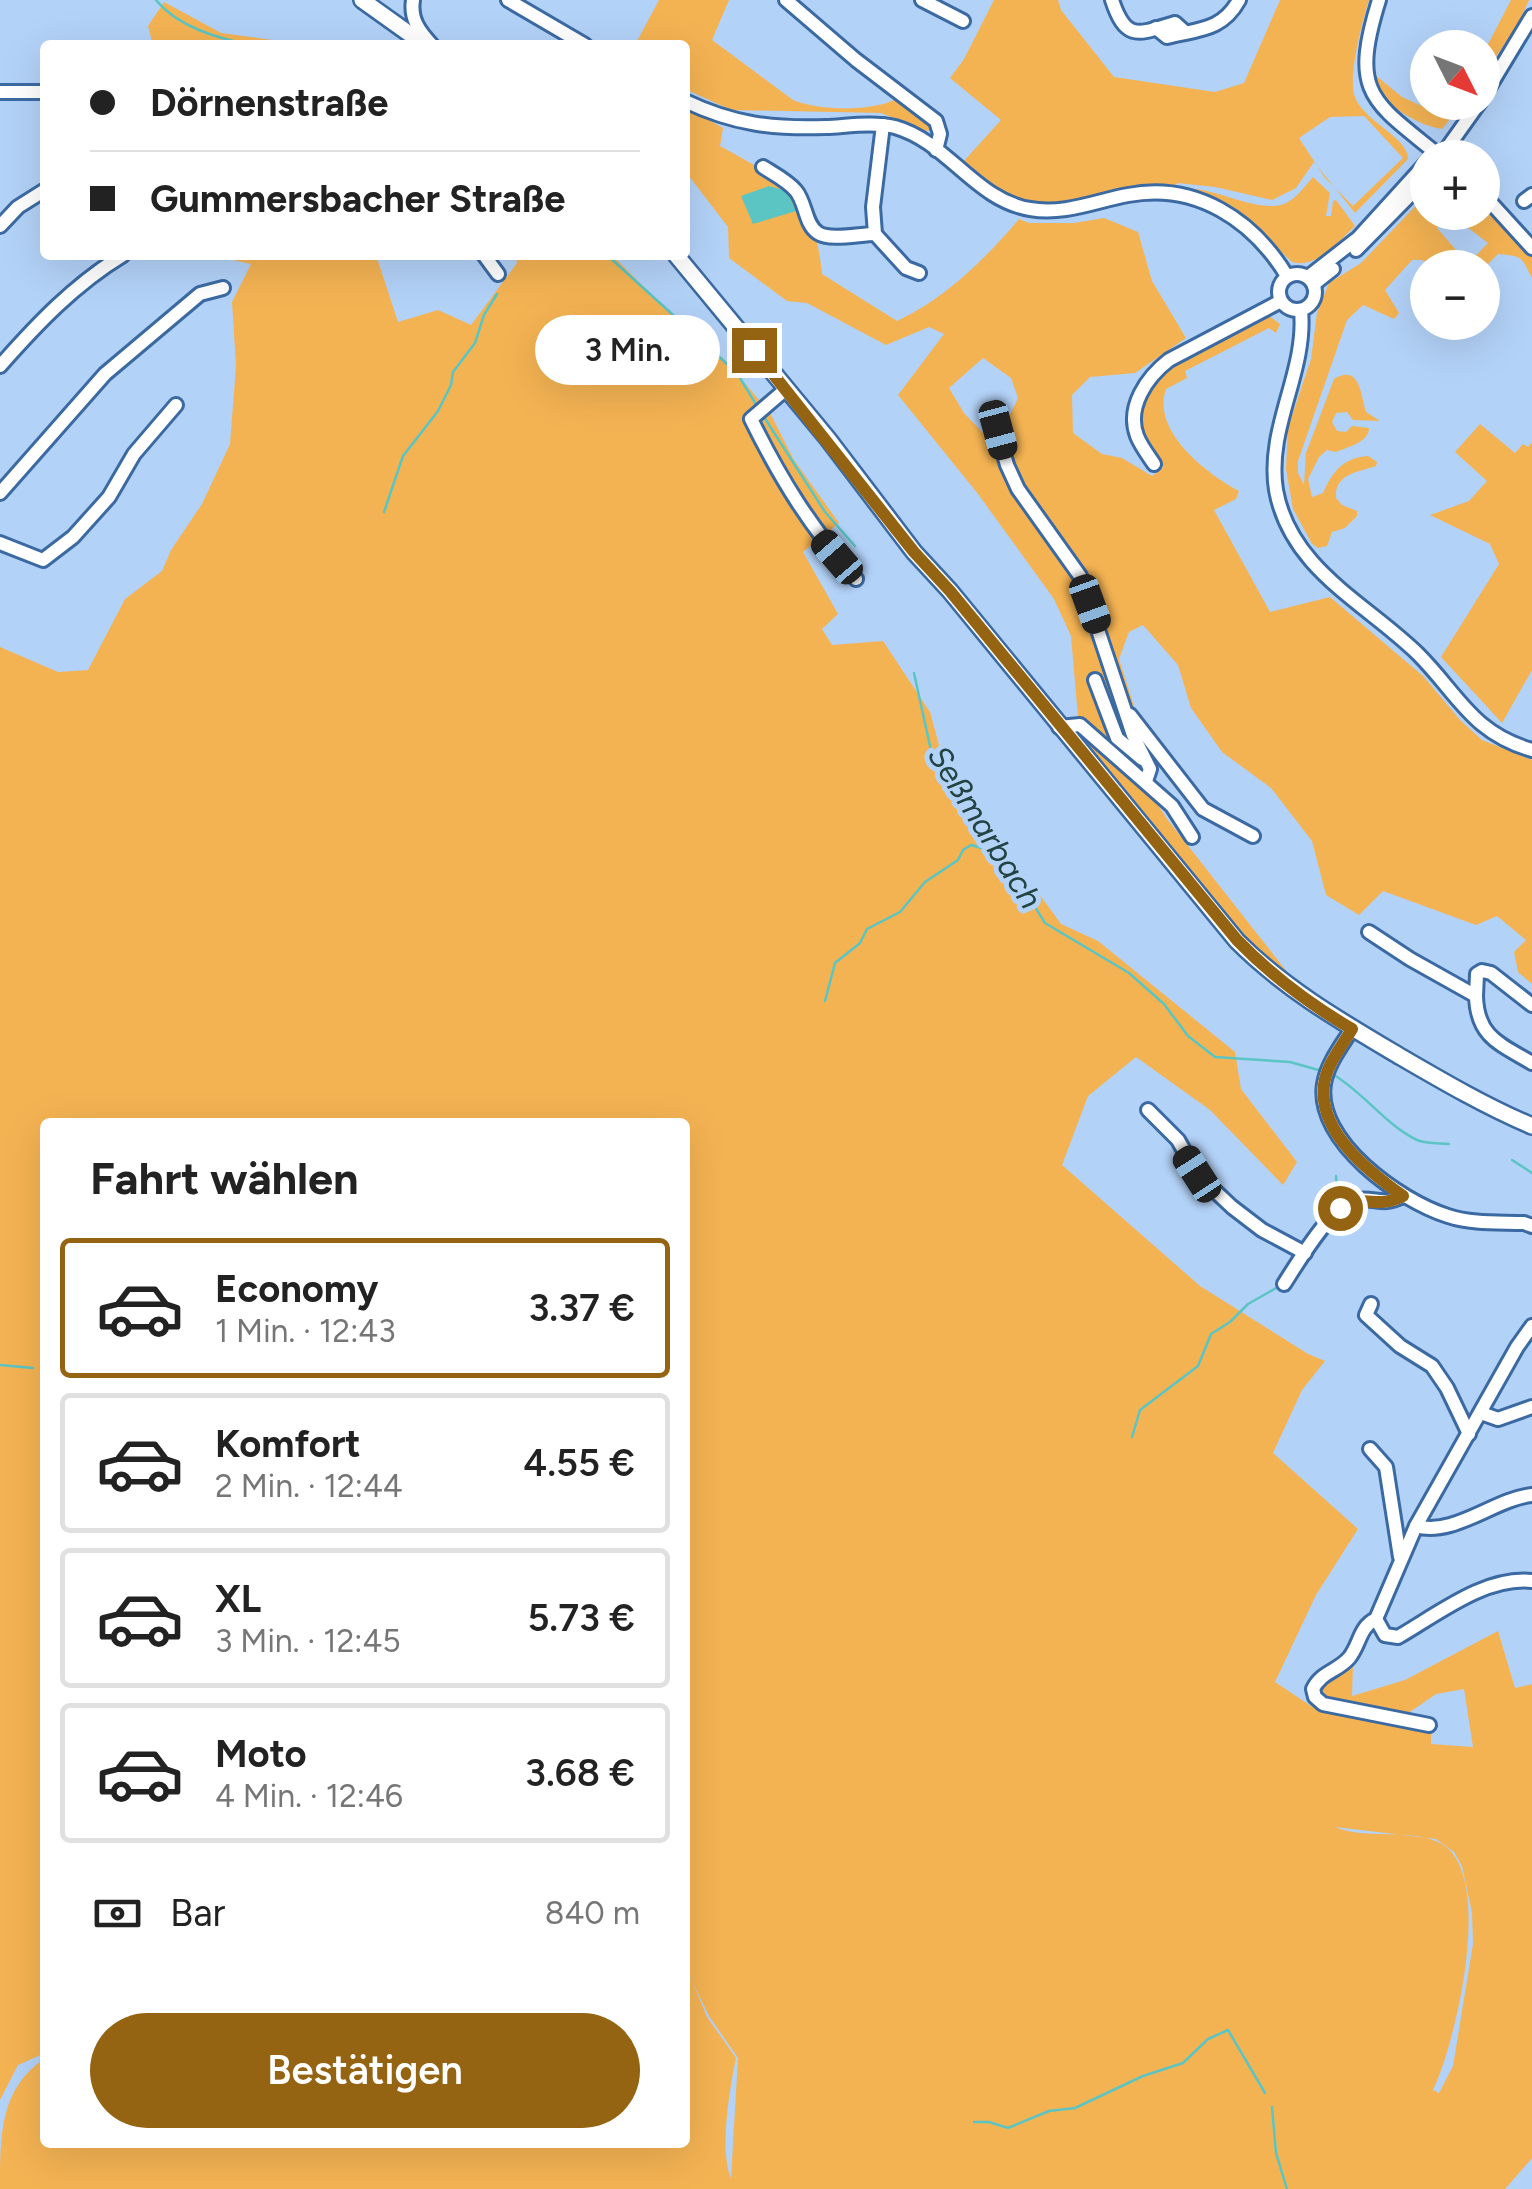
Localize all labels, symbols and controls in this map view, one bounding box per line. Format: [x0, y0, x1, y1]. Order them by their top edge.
north arrow [1410, 30, 1500, 120]
map controls [1410, 30, 1500, 340]
text: Dörnenstraße [150, 80, 388, 126]
button: + [1410, 140, 1500, 230]
text: Gummersbacher Straße [150, 176, 565, 222]
button: − [1410, 250, 1500, 340]
callout: 3 Min. [534, 315, 719, 385]
route end [732, 328, 777, 373]
text: 3 Min. [584, 331, 671, 369]
car [976, 397, 1020, 463]
car [806, 525, 868, 589]
car [1066, 571, 1114, 637]
water label: Seßmarbach [920, 739, 1050, 915]
car [1168, 1141, 1226, 1207]
text: Fahrt wählen [90, 1151, 359, 1205]
route start [1318, 1186, 1363, 1231]
icon: car [95, 1263, 185, 1353]
text: Economy [215, 1266, 378, 1312]
text: 3.37 € [528, 1285, 635, 1331]
text: 1 Min. · 12:43 [215, 1312, 396, 1350]
icon: car [95, 1418, 185, 1508]
text: Komfort [215, 1421, 361, 1467]
text: 4.55 € [523, 1440, 635, 1486]
text: 2 Min. · 12:44 [215, 1467, 403, 1505]
icon: car [95, 1573, 185, 1663]
text: XL [215, 1576, 261, 1622]
text: 5.73 € [527, 1595, 635, 1641]
text: 3 Min. · 12:45 [215, 1622, 401, 1660]
icon: car [95, 1728, 185, 1818]
text: Moto [215, 1731, 307, 1777]
text: 3.68 € [525, 1750, 635, 1796]
text: 4 Min. · 12:46 [215, 1777, 403, 1815]
icon: cash [90, 1886, 145, 1941]
text: Bar [170, 1890, 225, 1936]
text: 840 m [545, 1894, 640, 1932]
button: Bestätigen [90, 2013, 640, 2128]

